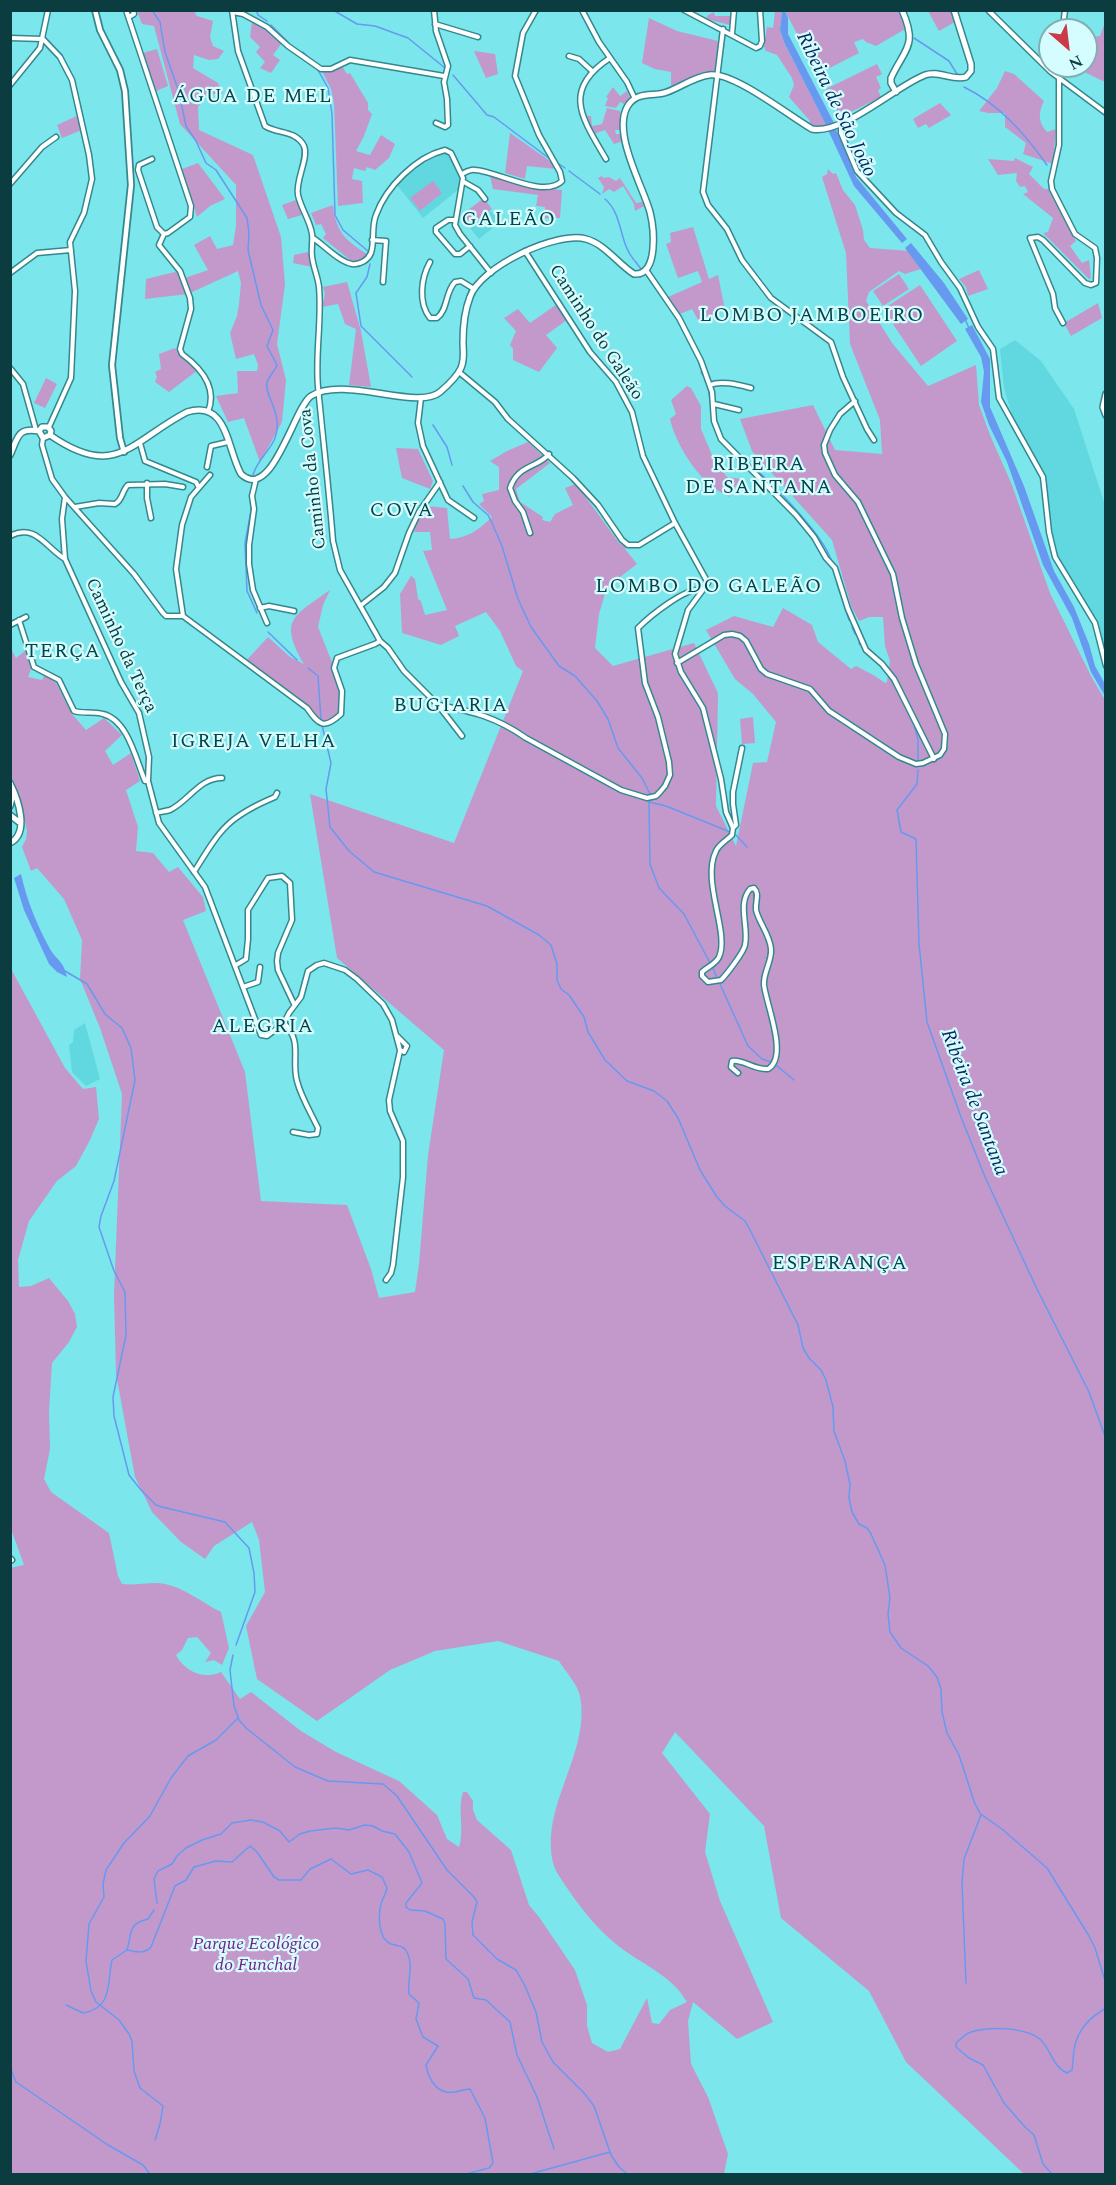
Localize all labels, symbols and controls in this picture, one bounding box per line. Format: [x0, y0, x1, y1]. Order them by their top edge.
north arrow [1038, 18, 1098, 78]
water label: Ribeira de São João [789, 28, 881, 182]
text: N [1064, 48, 1087, 76]
district label: ÁGUA DE MEL [173, 86, 333, 110]
district label: GALEÃO [462, 209, 556, 233]
street label: Caminho do Galeão [543, 261, 647, 405]
district label: LOMBO JAMBOEIRO [699, 305, 925, 329]
street label: Caminho da Cova [296, 407, 332, 551]
district label: RIBEIRA DE SANTANA [685, 454, 833, 501]
district label: COVA [370, 500, 434, 524]
street label: Caminho da Terça [79, 575, 161, 717]
district label: LOMBO DO GALEÃO [595, 576, 823, 600]
district label: TERÇA [25, 641, 101, 665]
district label: BUGIARIA [394, 695, 508, 719]
district label: IGREJA VELHA [171, 731, 337, 755]
district label: ALEGRIA [212, 1016, 314, 1040]
water label: Ribeira de Santana [934, 1026, 1012, 1180]
district label: ESPERANÇA [772, 1253, 908, 1277]
park label: Parque Ecológico do Funchal [193, 1934, 319, 1976]

